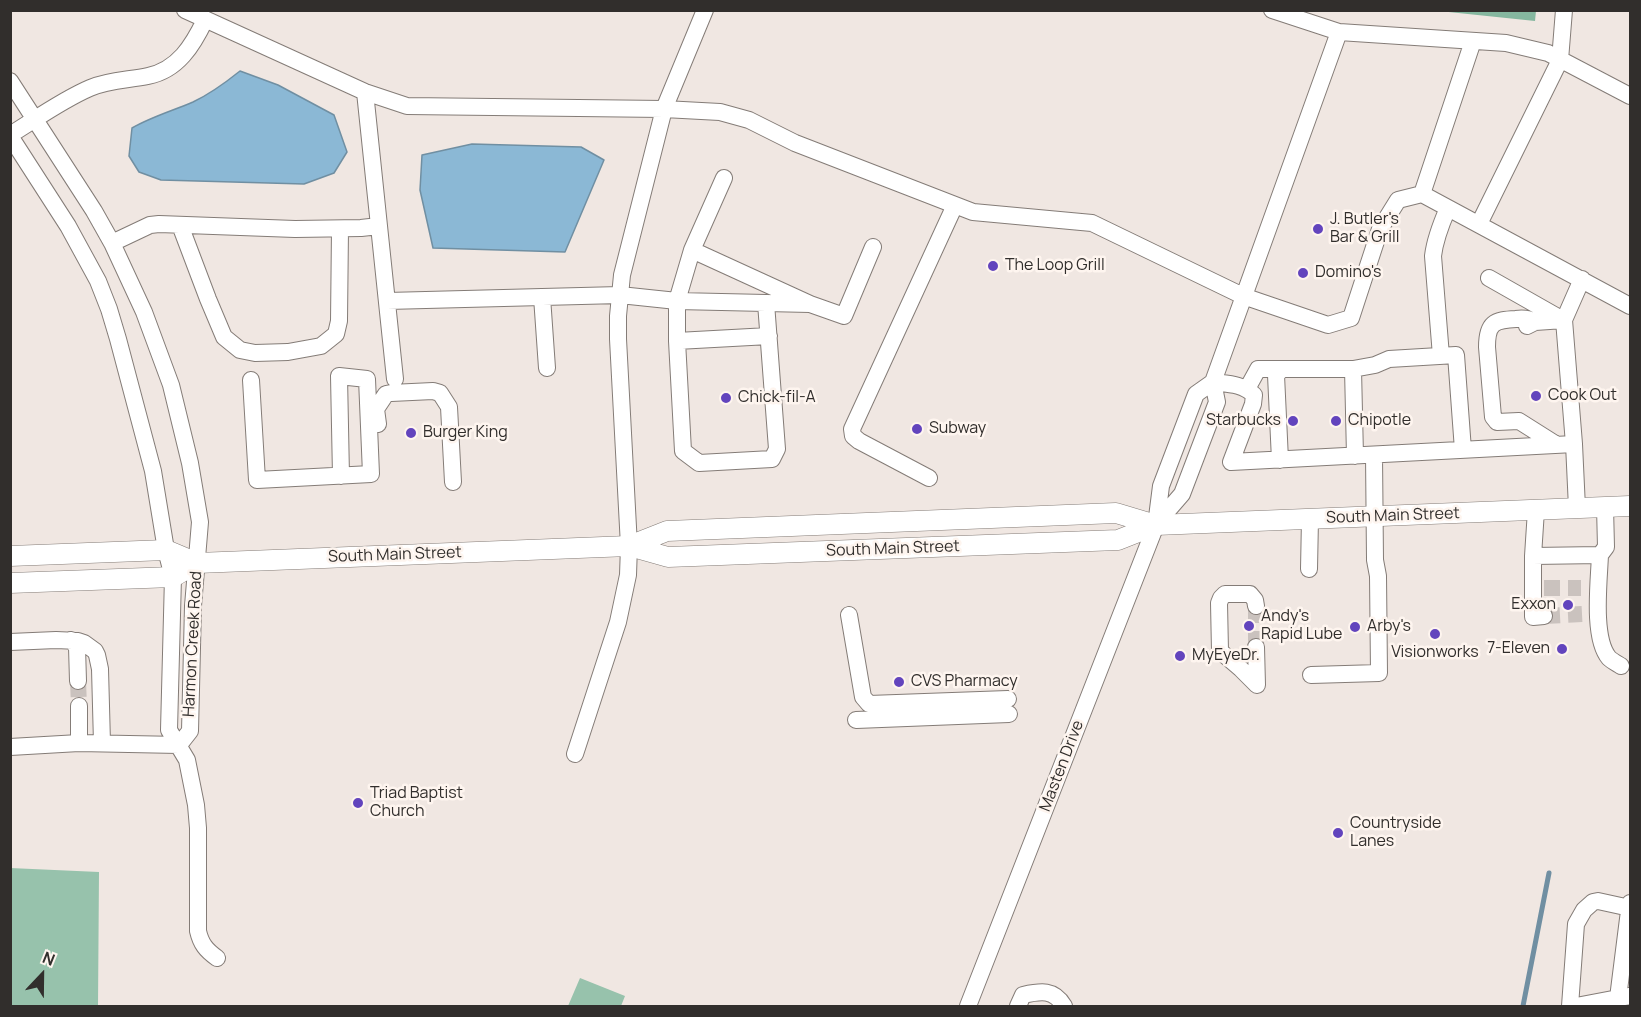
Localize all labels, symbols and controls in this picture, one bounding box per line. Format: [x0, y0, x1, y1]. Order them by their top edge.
place label: J. Butler's Bar & Grill [1330, 210, 1400, 248]
marker: J. Butler's Bar & Grill [1311, 222, 1325, 236]
place label: The Loop Grill [1005, 256, 1105, 276]
marker: The Loop Grill [986, 259, 1000, 273]
place label: Domino's [1315, 263, 1381, 283]
marker: Domino's [1296, 266, 1310, 280]
place label: Cook Out [1548, 386, 1617, 406]
place label: Chick-fil-A [738, 388, 816, 408]
marker: Cook Out [1529, 389, 1543, 403]
marker: Chick-fil-A [719, 391, 733, 405]
place label: Starbucks [1206, 411, 1281, 431]
place label: Chipotle [1348, 411, 1411, 431]
marker: Starbucks [1286, 414, 1300, 428]
marker: Chipotle [1329, 414, 1343, 428]
place label: Subway [929, 419, 986, 439]
marker: Subway [910, 422, 924, 436]
place label: Burger King [423, 423, 508, 443]
marker: Burger King [404, 426, 418, 440]
street label: South Main Street [1326, 504, 1460, 528]
street label: South Main Street [826, 537, 960, 561]
street label: South Main Street [328, 543, 462, 567]
street label: Harmon Creek Road [180, 571, 206, 717]
place label: Exxon [1511, 595, 1556, 615]
marker: Exxon [1561, 598, 1575, 612]
place label: Andy's Rapid Lube [1261, 607, 1342, 645]
place label: Arby's [1367, 617, 1411, 637]
marker: Andy's Rapid Lube [1242, 619, 1256, 633]
marker: Arby's [1348, 620, 1362, 634]
marker: Visionworks [1428, 627, 1442, 641]
place label: 7-Eleven [1487, 639, 1550, 659]
marker: 7-Eleven [1555, 642, 1569, 656]
place label: Visionworks [1391, 643, 1479, 663]
place label: MyEyeDr. [1192, 646, 1260, 666]
marker: MyEyeDr. [1173, 649, 1187, 663]
place label: CVS Pharmacy [911, 672, 1018, 692]
marker: CVS Pharmacy [892, 675, 906, 689]
street label: Masten Drive [1036, 718, 1088, 814]
place label: Triad Baptist Church [370, 784, 463, 822]
marker: Triad Baptist Church [351, 796, 365, 810]
place label: Countryside Lanes [1350, 814, 1441, 852]
marker: Countryside Lanes [1331, 826, 1345, 840]
north arrow [12, 945, 72, 1005]
text: N [39, 946, 58, 971]

